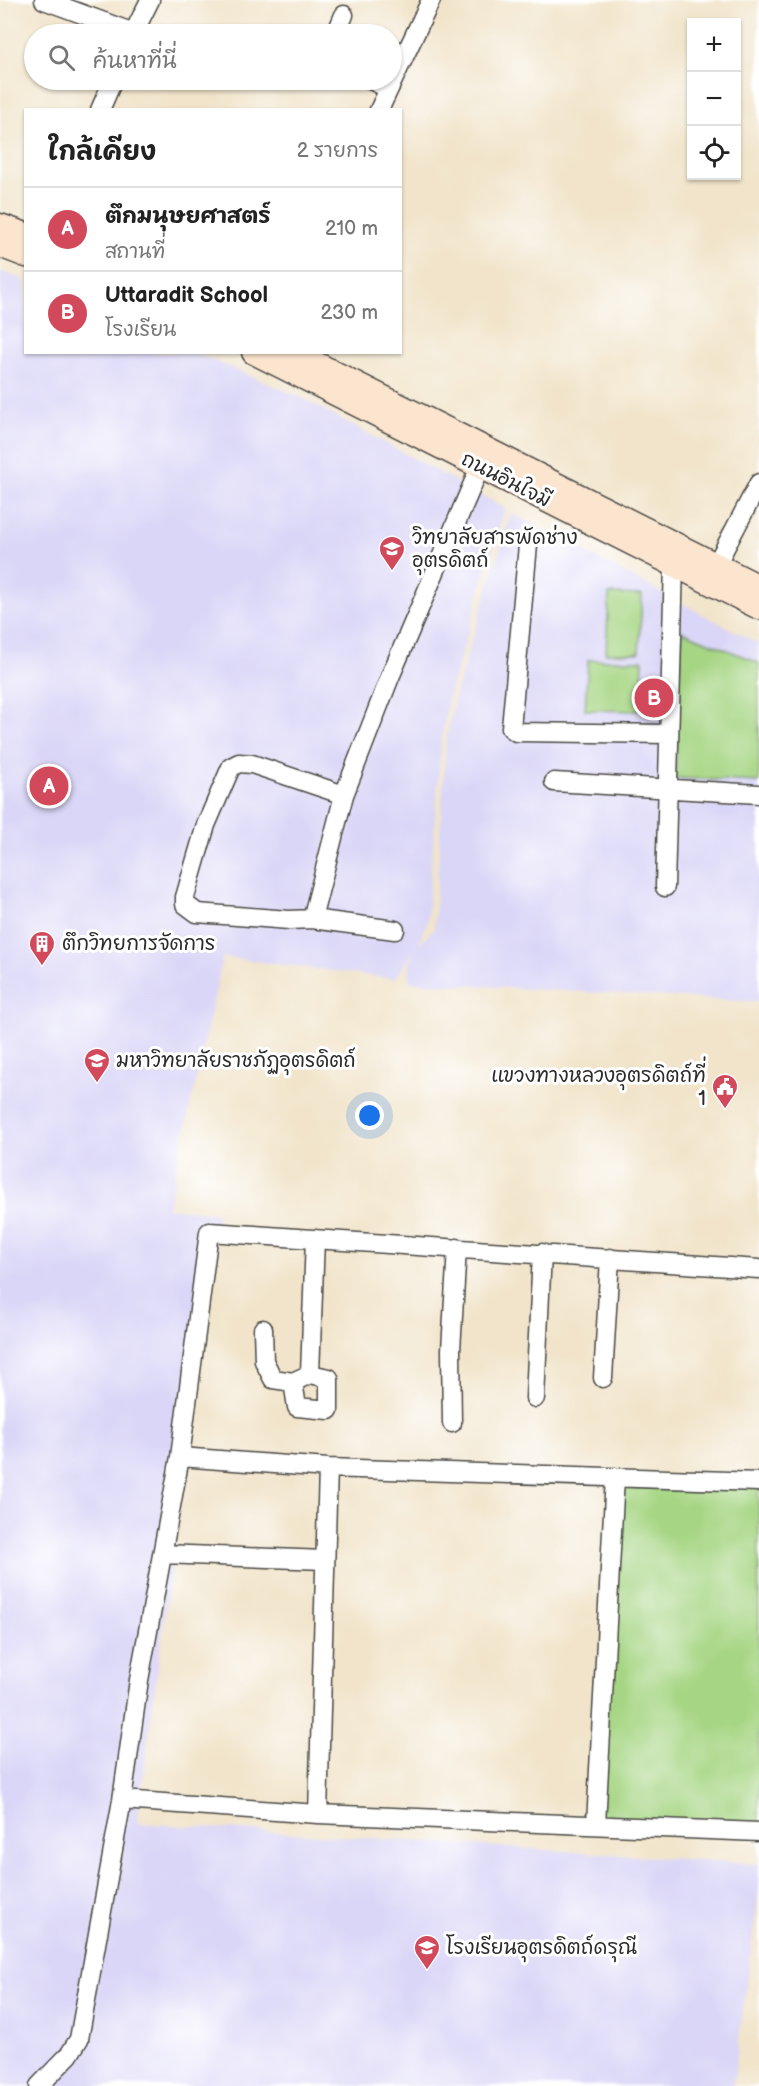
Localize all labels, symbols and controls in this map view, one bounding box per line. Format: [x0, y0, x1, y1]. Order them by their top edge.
map controls [687, 18, 741, 180]
button: + [687, 18, 741, 72]
search box [24, 24, 402, 90]
icon: search [45, 41, 78, 74]
text: ค้นหาที่นี่ [93, 48, 177, 75]
button: − [687, 72, 741, 126]
button: locate [687, 126, 741, 180]
text: ใกล้เคียง [48, 137, 156, 168]
text: 2 รายการ [297, 139, 378, 163]
text: ตึกมนุษยศาสตร์ [105, 203, 271, 230]
text: A [61, 217, 74, 241]
text: 210 m [325, 217, 378, 241]
text: สถานที่ [105, 240, 165, 264]
text: Uttaradit School [105, 282, 268, 309]
text: B [60, 301, 75, 325]
text: 230 m [321, 301, 378, 325]
text: โรงเรียน [105, 318, 176, 342]
street label: ถนนอินใจมี [457, 445, 556, 513]
place label: วิทยาลัยสารพัดช่าง อุตรดิตถ์ [412, 524, 578, 576]
school or university icon: วิทยาลัยสารพัดช่าง อุตรดิตถ์ [377, 534, 407, 572]
pin: B [634, 676, 674, 720]
pin: A [29, 764, 68, 808]
building icon: ตึกวิทยการจัดการ [27, 929, 57, 967]
place label: ตึกวิทยการจัดการ [62, 931, 215, 956]
school or university icon: มหาวิทยาลัยราชภัฏอุตรดิตถ์ [82, 1046, 112, 1084]
place label: มหาวิทยาลัยราชภัฏอุตรดิตถ์ [116, 1047, 356, 1076]
place label: แขวงทางหลวงอุตรดิตถ์ที่ 1 [491, 1056, 706, 1111]
public building icon: แขวงทางหลวงอุตรดิตถ์ที่ 1 [710, 1072, 740, 1110]
your location [355, 1101, 384, 1130]
school or university icon: โรงเรียนอุตรดิตถ์ดรุณี [412, 1933, 442, 1971]
place label: โรงเรียนอุตรดิตถ์ดรุณี [446, 1934, 637, 1963]

